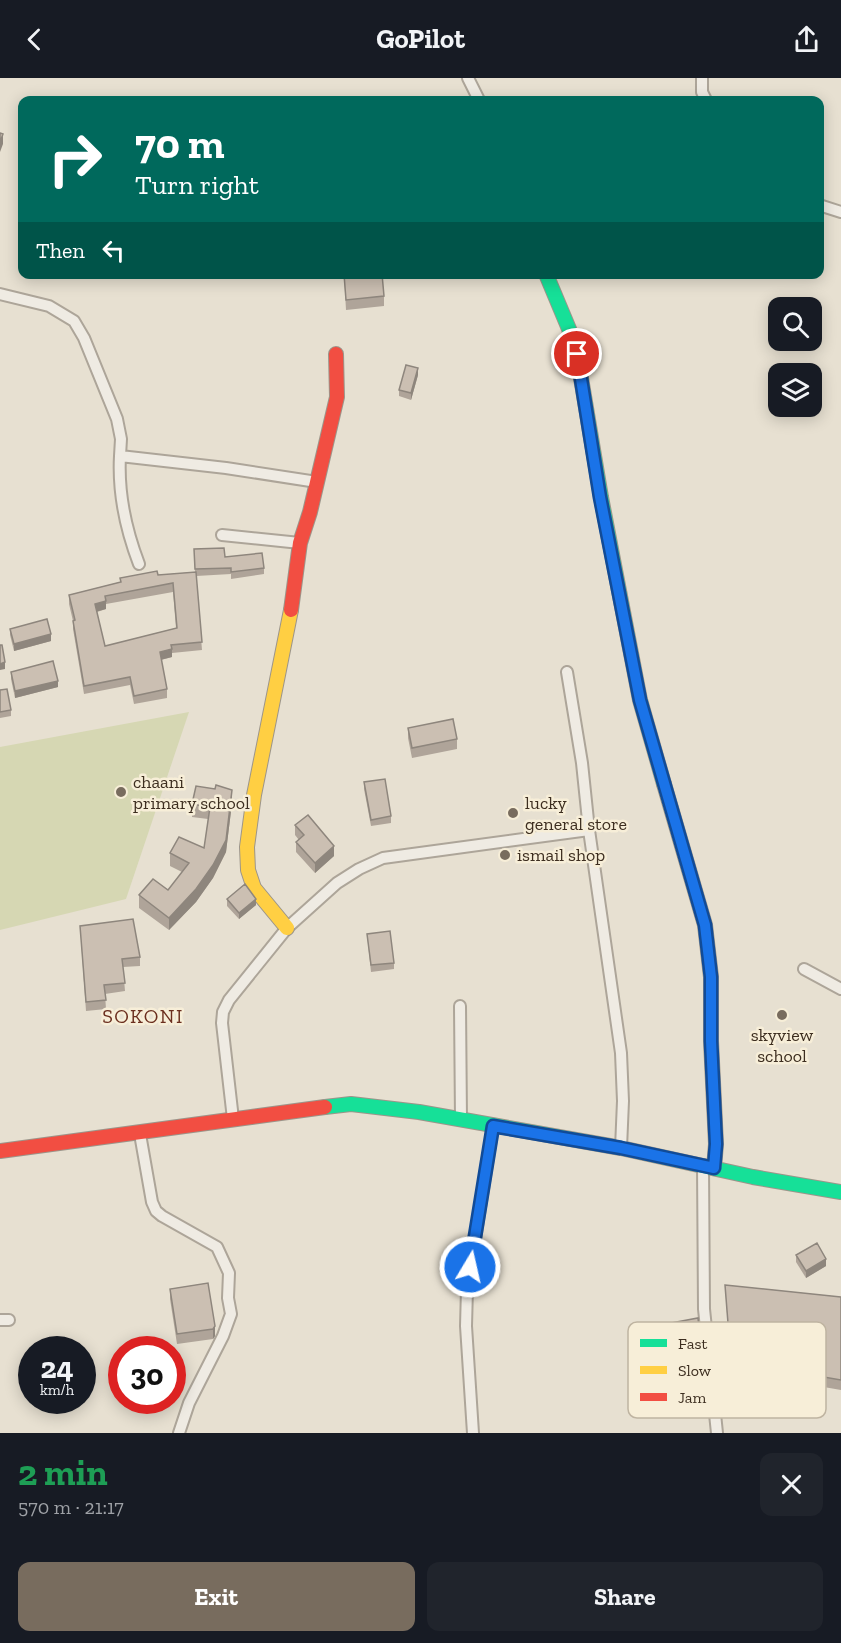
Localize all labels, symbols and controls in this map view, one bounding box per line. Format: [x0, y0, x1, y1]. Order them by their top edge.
icon: back [18, 23, 51, 56]
text: GoPilot [376, 23, 465, 55]
icon: share [790, 23, 823, 56]
text: 70 m [135, 118, 225, 169]
icon: right [36, 120, 114, 198]
text: Turn right [135, 169, 259, 201]
icon: left [97, 234, 130, 267]
text: Then [36, 237, 85, 264]
map controls [768, 297, 822, 417]
button: search [768, 297, 822, 351]
pin [551, 328, 602, 379]
icon: arrive [560, 337, 593, 370]
button: layers [768, 363, 822, 417]
place label: chaani primary school [133, 771, 250, 814]
marker: chaani primary school [114, 785, 128, 799]
place label: lucky general store [525, 792, 627, 835]
marker: lucky general store [506, 806, 520, 820]
place label: ismail shop [517, 844, 605, 866]
marker: ismail shop [498, 848, 512, 862]
district label: SOKONI [102, 1004, 184, 1028]
marker: skyview school [775, 1008, 789, 1022]
place label: skyview school [751, 1024, 814, 1067]
position arrow [438, 1235, 502, 1299]
legend [628, 1322, 826, 1418]
text: Fast [678, 1334, 707, 1353]
speed limit sign: 30 [108, 1336, 186, 1414]
text: 24 [40, 1350, 74, 1386]
text: Slow [678, 1361, 712, 1380]
text: km/h [40, 1381, 74, 1399]
text: Jam [678, 1388, 707, 1407]
text: 2 min [18, 1451, 108, 1494]
button: close [760, 1453, 823, 1516]
text: 570 m · 21:17 [18, 1495, 124, 1519]
button: Exit [18, 1562, 415, 1631]
button: Share [427, 1562, 823, 1631]

